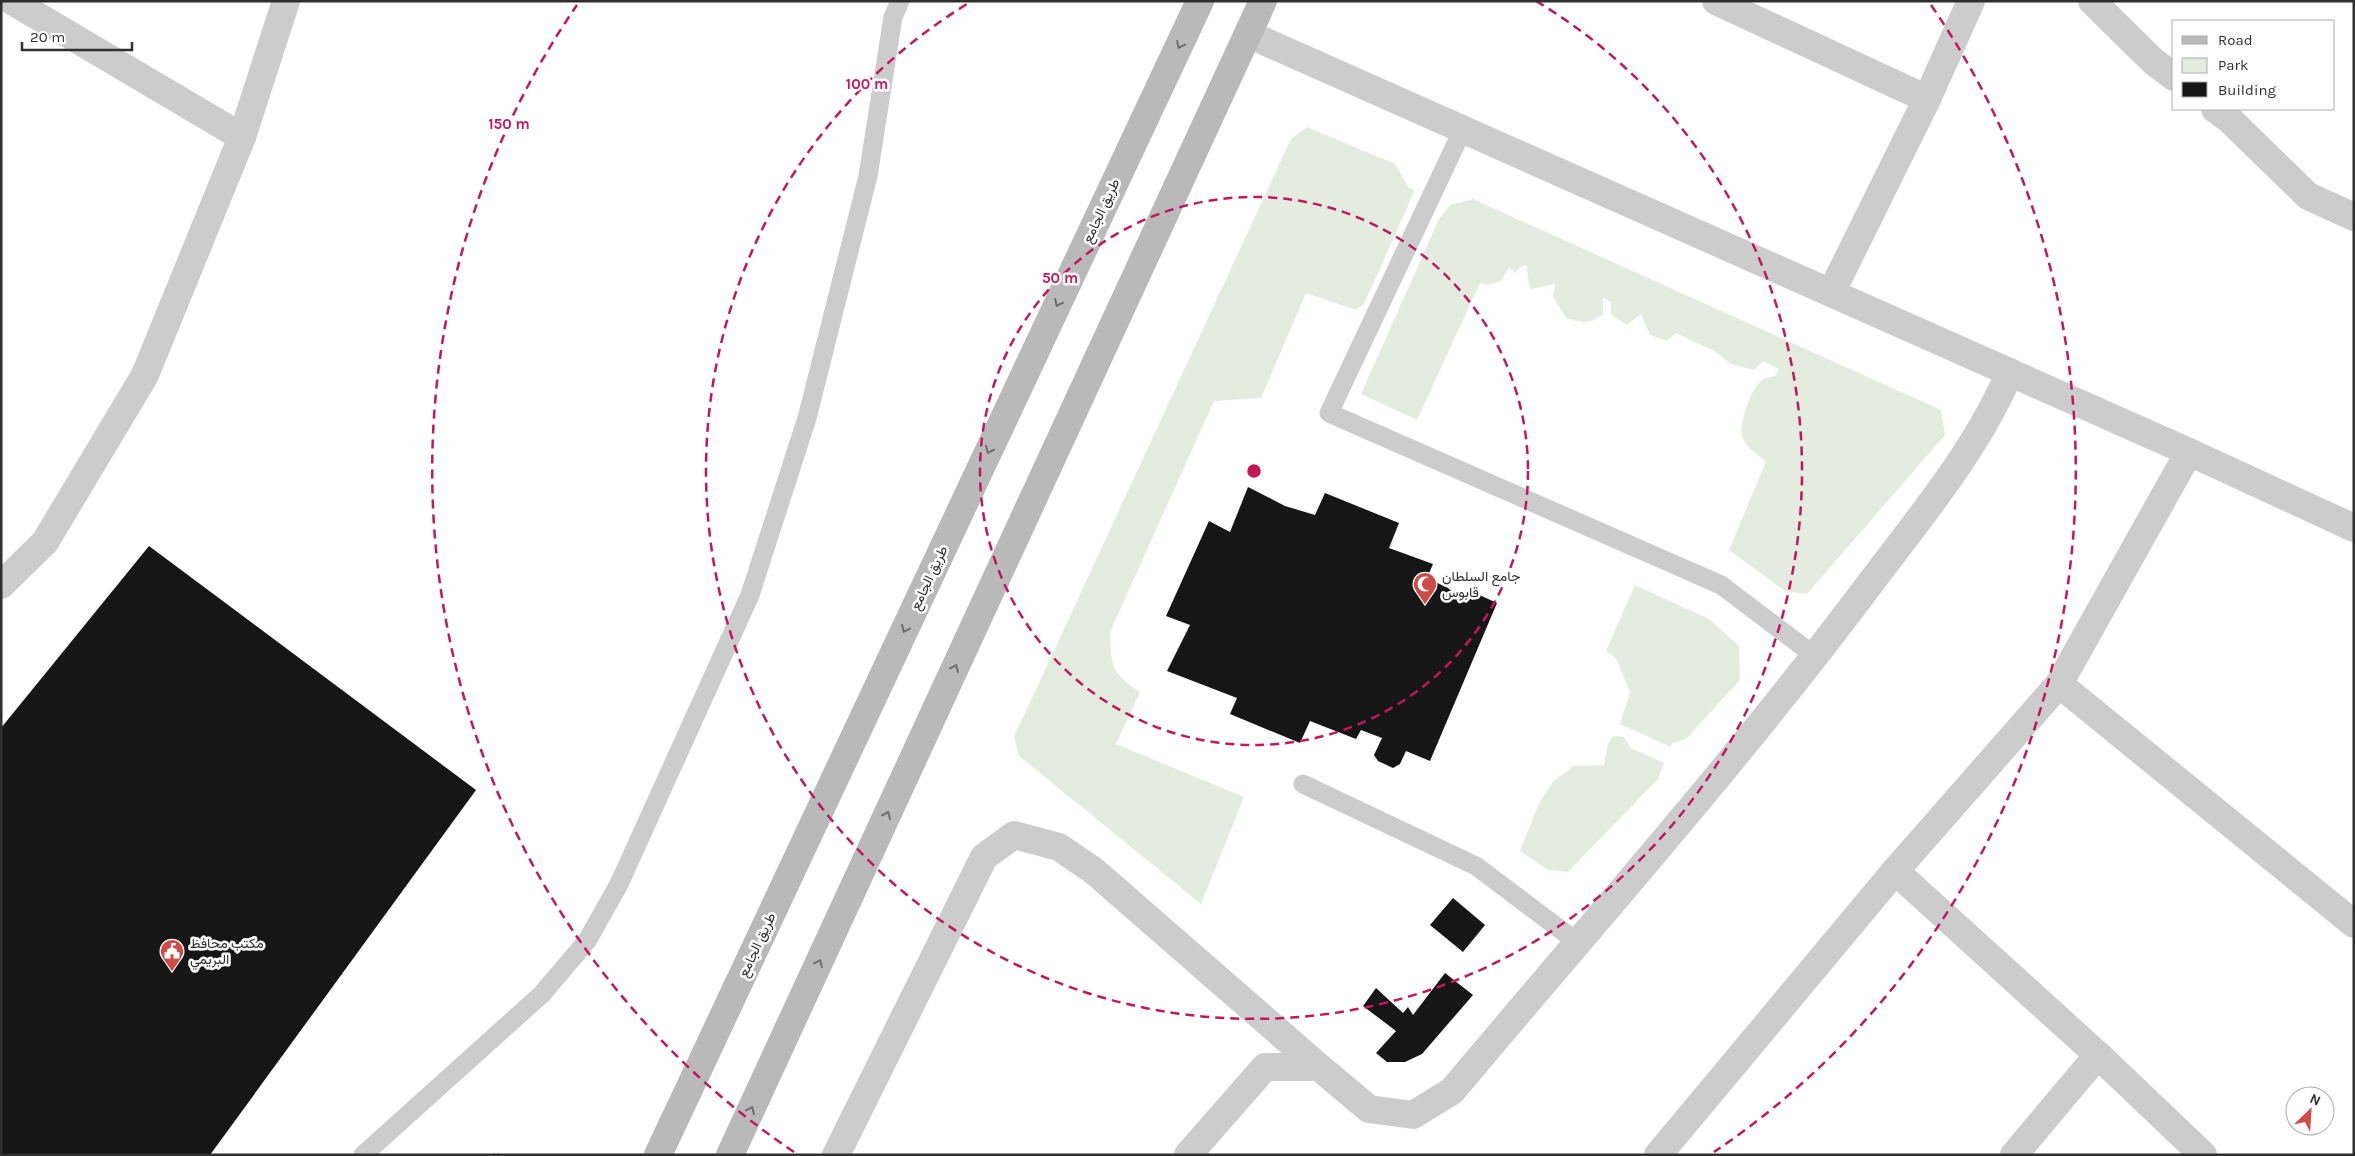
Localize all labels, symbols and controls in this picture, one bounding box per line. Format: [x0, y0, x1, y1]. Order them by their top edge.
scale bar [22, 20, 132, 52]
legend [2172, 20, 2335, 110]
text: 20 m [30, 28, 65, 46]
text: Road [2218, 31, 2253, 49]
one-way arrow [1175, 40, 1186, 49]
text: Park [2218, 56, 2248, 74]
text: 100 m [846, 75, 888, 93]
text: Building [2218, 81, 2276, 99]
text: 150 m [488, 115, 530, 133]
street label: طريق الجامع [1079, 176, 1125, 247]
text: 50 m [1042, 269, 1078, 287]
one-way arrow [1054, 298, 1065, 307]
one-way arrow [985, 445, 995, 454]
centre of rings [1245, 462, 1263, 480]
street label: طريق الجامع [907, 543, 953, 614]
place label: جامع السلطان قابوس [1442, 568, 1520, 601]
mosque icon: جامع السلطان قابوس [1412, 571, 1438, 605]
one-way arrow [901, 624, 911, 633]
one-way arrow [949, 664, 959, 673]
one-way arrow [881, 811, 891, 820]
street label: طريق الجامع [735, 910, 781, 981]
place label: مكتب محافظ البريمي [190, 935, 264, 971]
public building icon: مكتب محافظ البريمي [159, 938, 185, 972]
one-way arrow [813, 959, 823, 968]
north arrow [2285, 1086, 2335, 1136]
text: N [2307, 1090, 2323, 1109]
one-way arrow [744, 1107, 754, 1116]

